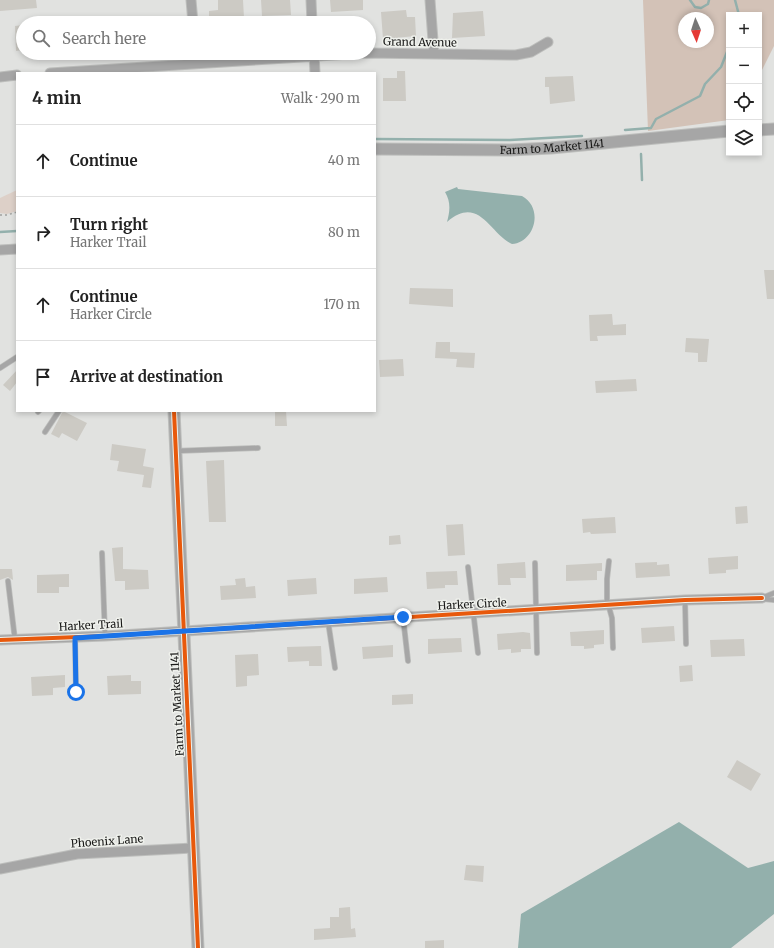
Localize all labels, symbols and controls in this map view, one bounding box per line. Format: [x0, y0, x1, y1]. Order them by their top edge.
north arrow [678, 12, 714, 48]
map controls [726, 12, 762, 156]
button: + [726, 12, 762, 48]
search box [16, 16, 376, 60]
icon: search [30, 27, 52, 49]
text: Search here [62, 29, 146, 48]
street label: Grand Avenue [383, 34, 457, 50]
button: − [726, 48, 762, 84]
button: locate [726, 84, 762, 120]
text: 4 min [32, 87, 81, 109]
text: Walk · 290 m [281, 90, 360, 107]
button: layers [726, 120, 762, 156]
street label: Farm to Market 1141 [500, 136, 605, 157]
icon: ahead [32, 150, 54, 172]
text: Continue [70, 151, 138, 170]
text: 40 m [328, 152, 360, 169]
text: Turn right [70, 215, 148, 234]
icon: right [32, 222, 54, 244]
text: 80 m [328, 224, 360, 241]
text: Harker Trail [70, 234, 146, 251]
text: Continue [70, 287, 138, 306]
icon: ahead [32, 294, 54, 316]
text: 170 m [323, 296, 360, 313]
text: Harker Circle [70, 306, 152, 323]
icon: arrive [32, 366, 54, 388]
text: Arrive at destination [70, 367, 223, 386]
street label: Harker Circle [437, 595, 507, 613]
route end [394, 608, 412, 626]
street label: Harker Trail [58, 616, 124, 634]
street label: Farm to Market 1141 [167, 651, 187, 757]
route start [67, 683, 85, 701]
street label: Phoenix Lane [70, 831, 144, 851]

